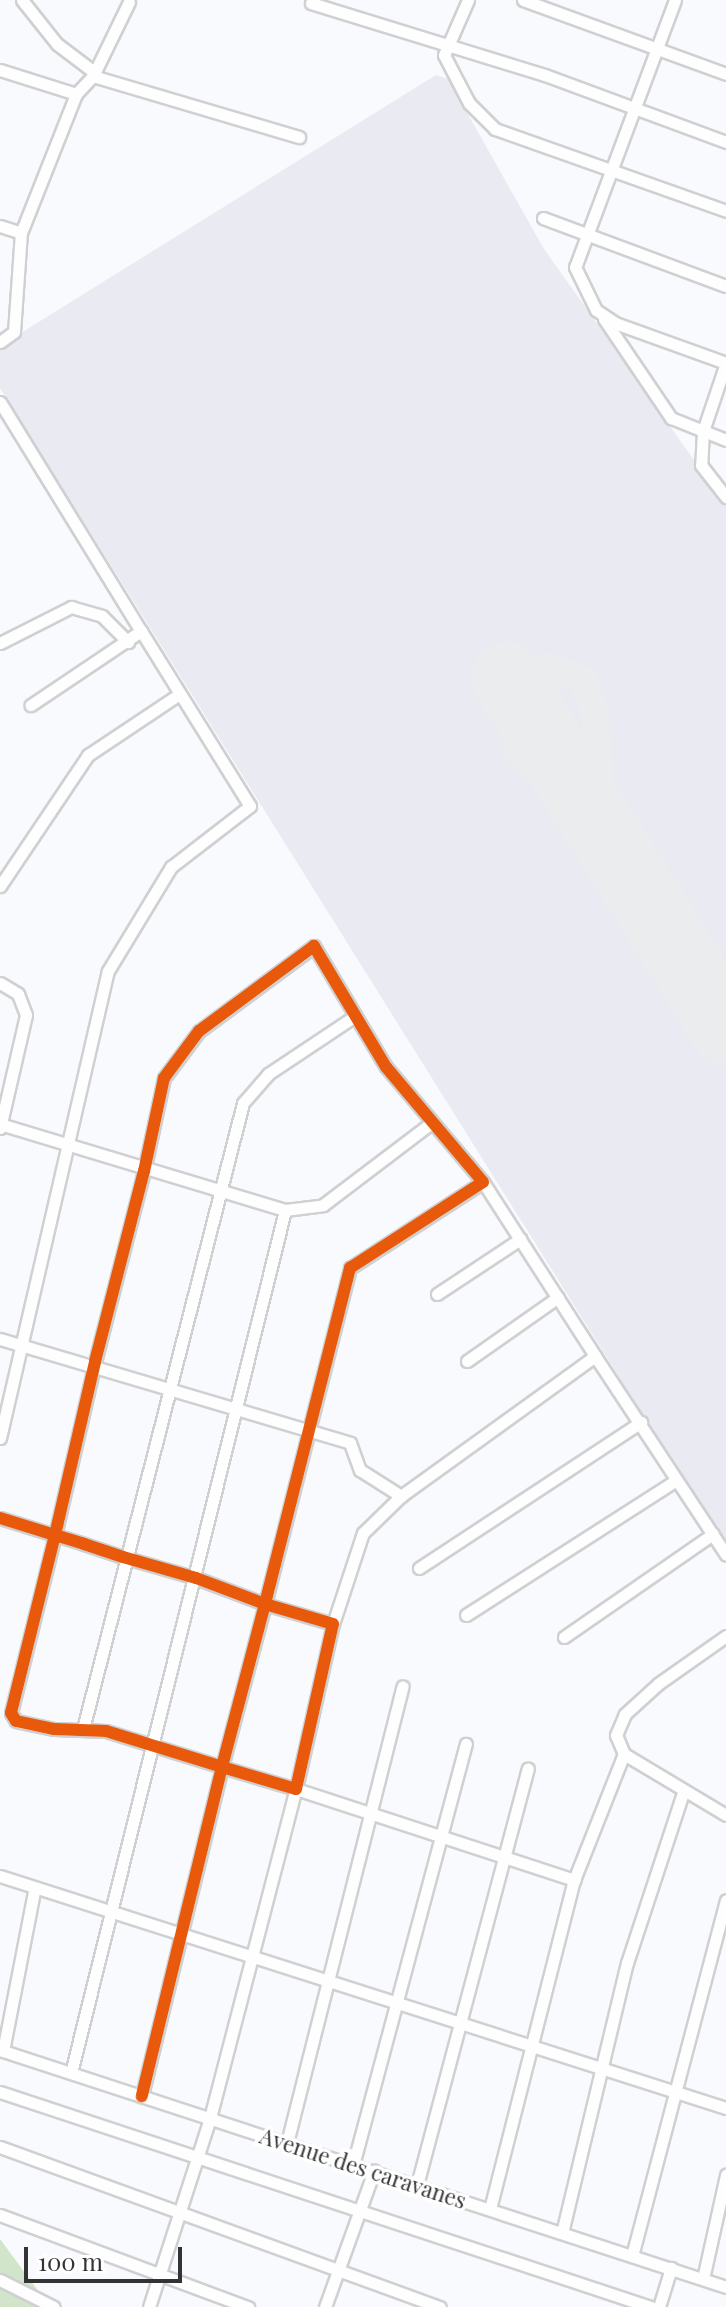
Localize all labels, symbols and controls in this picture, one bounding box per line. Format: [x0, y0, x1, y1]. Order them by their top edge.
street label: Avenue des caravanes [257, 2122, 469, 2214]
scale bar [28, 2231, 186, 2281]
text: 100 m [38, 2245, 103, 2277]

